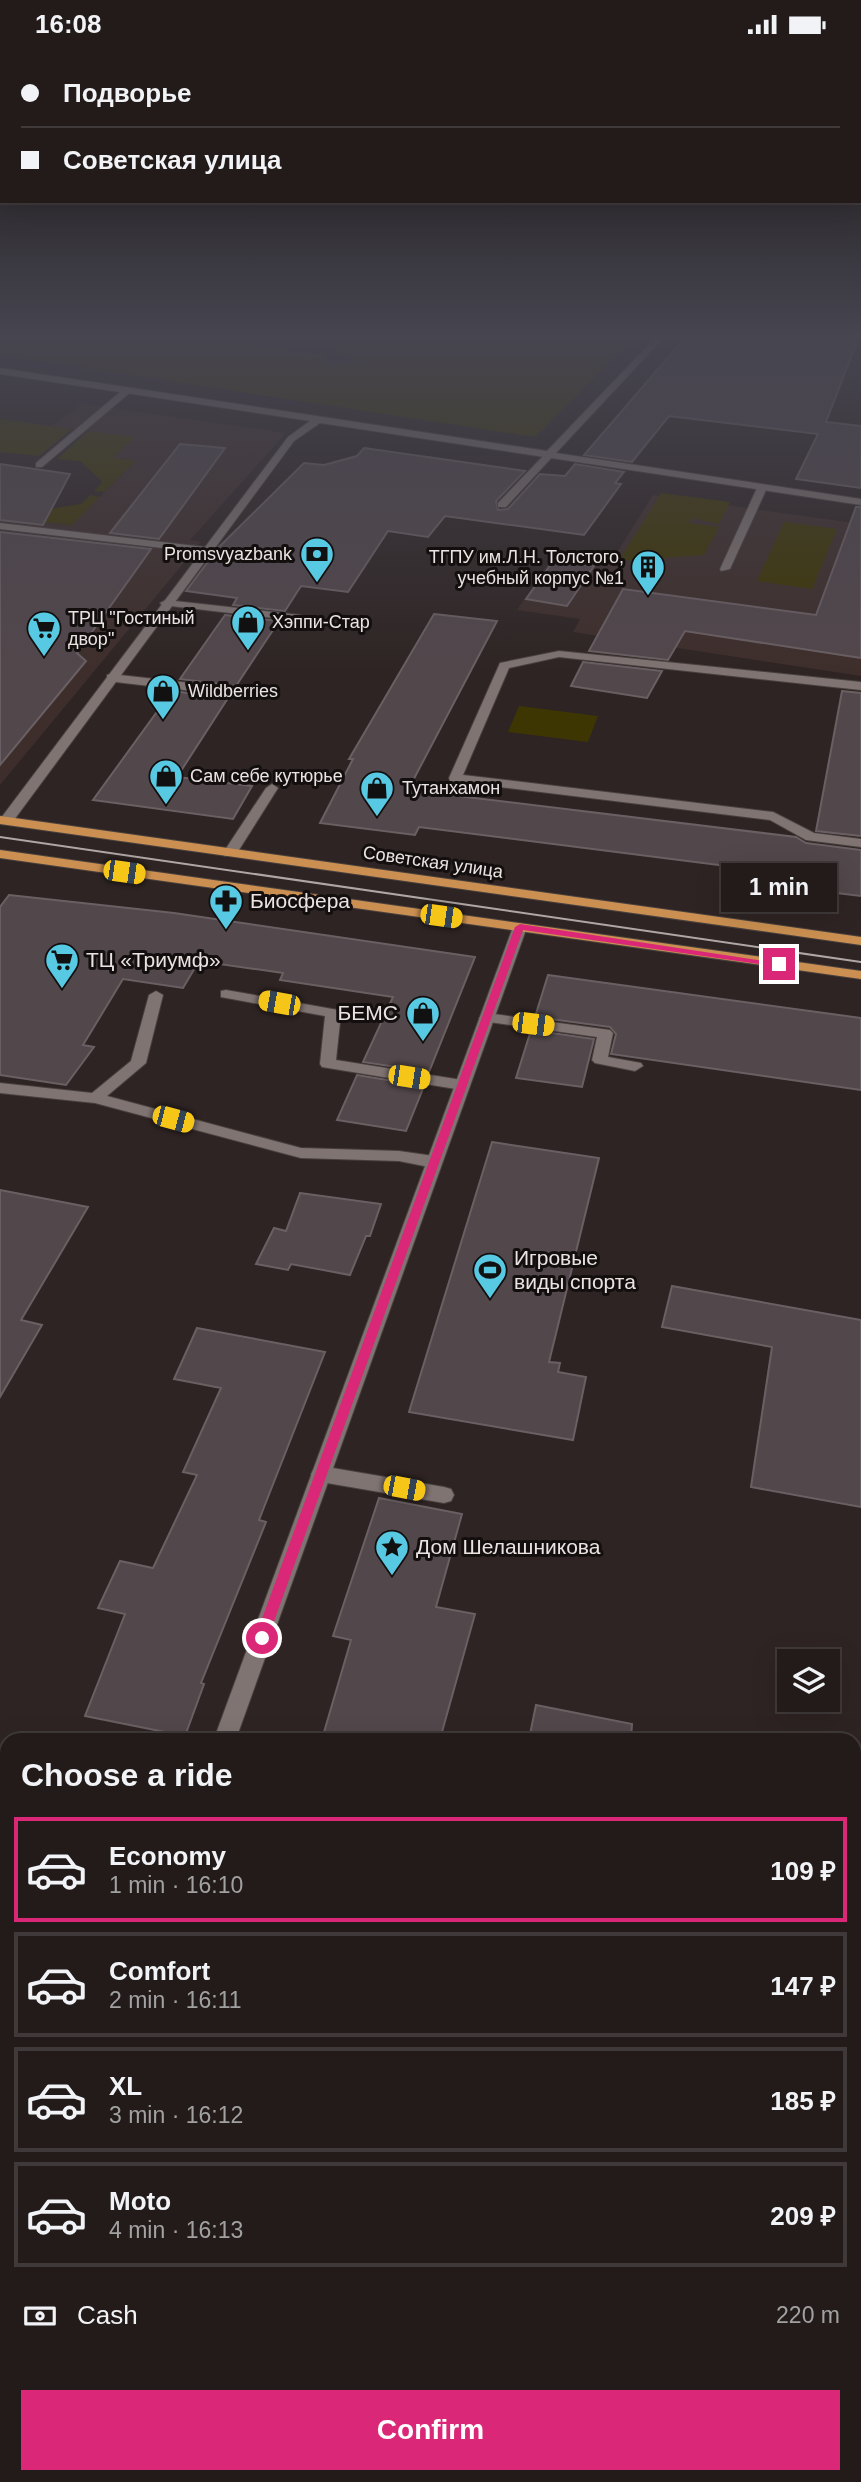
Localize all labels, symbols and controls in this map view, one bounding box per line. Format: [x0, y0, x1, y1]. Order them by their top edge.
text: 16:08 [35, 9, 102, 39]
text: Подворье [63, 78, 192, 108]
text: Советская улица [63, 145, 282, 175]
bank icon: Promsvyazbank [298, 535, 336, 584]
place label: Promsvyazbank [164, 544, 293, 564]
place label: ТГПУ им.Л.Н. Толстого, учебный корпус №1 [429, 547, 624, 588]
building icon: ТГПУ им.Л.Н. Толстого, учебный корпус №1 [629, 548, 667, 597]
shop icon: Хэппи-Стар [229, 603, 267, 652]
place label: ТРЦ "Гостиный двор" [68, 608, 195, 649]
supermarket icon: ТРЦ "Гостиный двор" [25, 609, 63, 658]
place label: Хэппи-Стар [272, 612, 370, 632]
shop icon: Wildberries [144, 672, 182, 721]
place label: Wildberries [188, 681, 278, 701]
shop icon: Сам себе кутюрье [147, 757, 185, 806]
place label: Сам себе кутюрье [190, 766, 343, 786]
shop icon: Тутанхамон [358, 769, 396, 818]
place label: Тутанхамон [402, 778, 500, 798]
street label: Советская улица [362, 842, 505, 882]
car [102, 859, 147, 885]
callout: 1 min [721, 863, 837, 911]
text: 1 min [749, 874, 809, 900]
pharmacy icon: Биосфера [207, 882, 245, 931]
place label: Биосфера [250, 889, 350, 912]
car [419, 903, 464, 929]
supermarket icon: ТЦ «Триумф» [43, 941, 81, 990]
place label: ТЦ «Триумф» [86, 948, 221, 971]
route end [763, 948, 795, 980]
car [257, 989, 302, 1017]
shop icon: БЕМС [404, 994, 442, 1043]
place label: БЕМС [338, 1001, 398, 1024]
car [511, 1011, 556, 1037]
car [387, 1063, 432, 1091]
car [150, 1103, 197, 1135]
place label: Игровые виды спорта [514, 1246, 636, 1293]
sports icon: Игровые виды спорта [471, 1251, 509, 1300]
car [382, 1474, 427, 1502]
place icon: Дом Шелашникова [373, 1528, 411, 1577]
place label: Дом Шелашникова [416, 1535, 601, 1558]
route start [246, 1622, 278, 1654]
map controls [777, 1649, 840, 1712]
button: layers [777, 1649, 840, 1712]
text: Choose a ride [21, 1757, 233, 1793]
icon: car [25, 1838, 88, 1901]
text: Economy [109, 1841, 226, 1871]
text: 109 ₽ [770, 1856, 836, 1886]
text: 1 min · 16:10 [109, 1872, 243, 1898]
icon: car [25, 1953, 88, 2016]
text: Comfort [109, 1956, 210, 1986]
text: 147 ₽ [770, 1971, 836, 2001]
text: 2 min · 16:11 [109, 1987, 242, 2013]
icon: car [25, 2068, 88, 2131]
text: XL [109, 2071, 142, 2101]
text: 185 ₽ [770, 2086, 836, 2116]
text: 3 min · 16:12 [109, 2102, 243, 2128]
icon: car [25, 2183, 88, 2246]
text: Moto [109, 2186, 171, 2216]
text: 209 ₽ [770, 2201, 836, 2231]
text: 4 min · 16:13 [109, 2217, 243, 2243]
icon: cash [21, 2297, 59, 2335]
text: Cash [77, 2300, 138, 2330]
text: 220 m [776, 2302, 840, 2328]
button: Confirm [21, 2390, 840, 2470]

